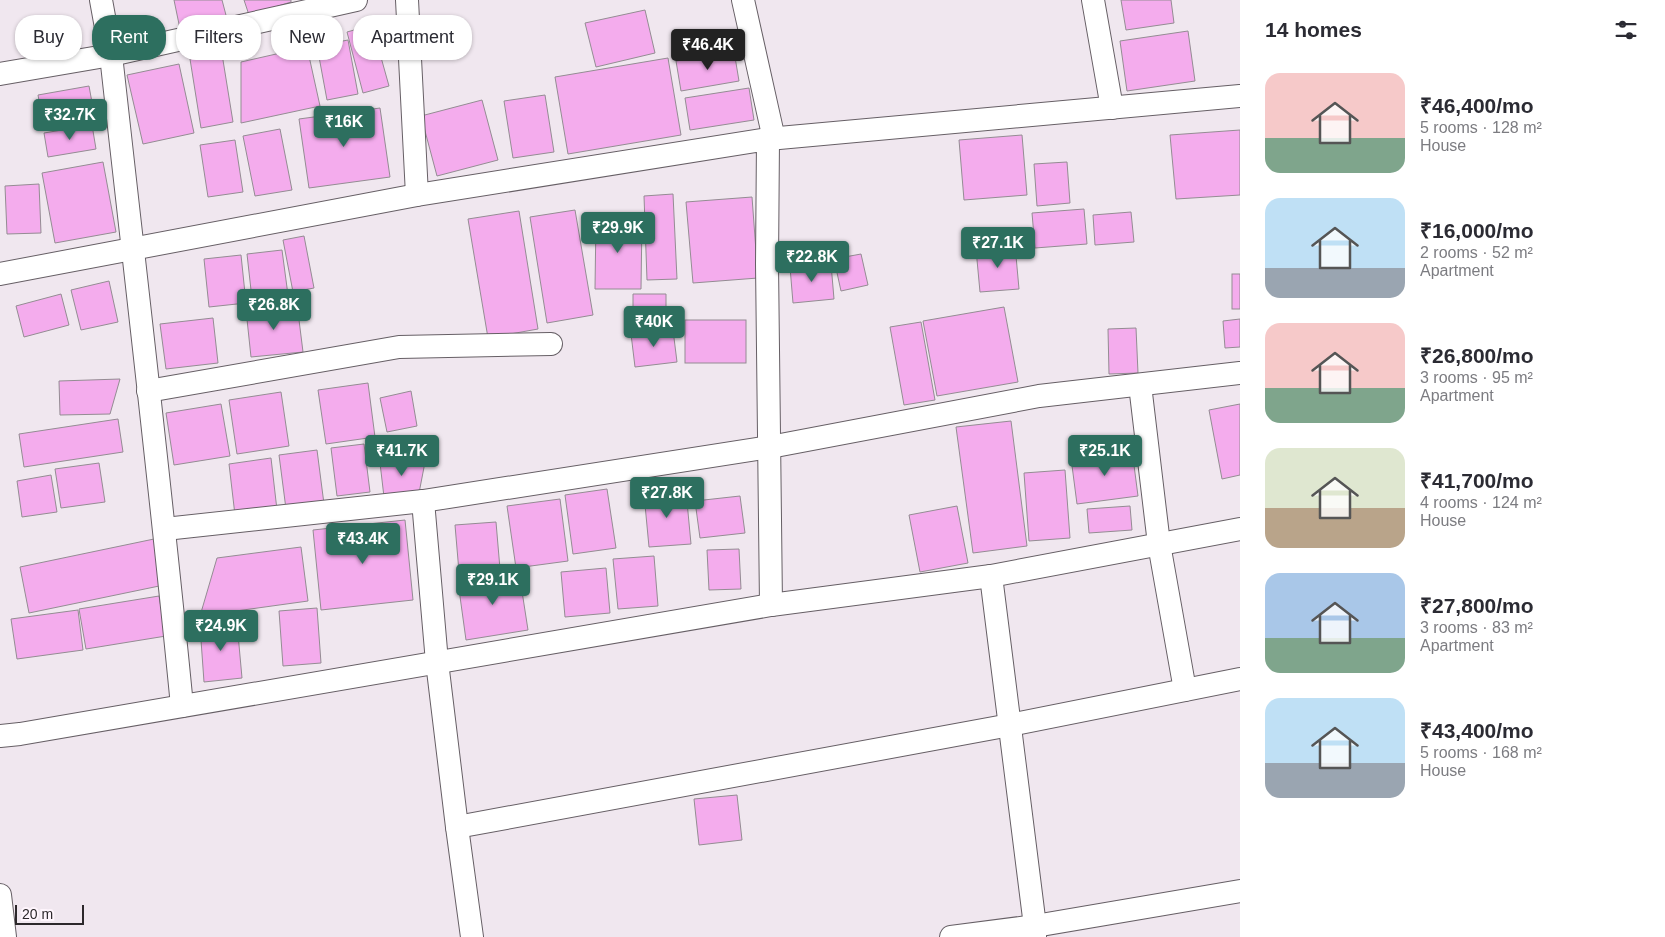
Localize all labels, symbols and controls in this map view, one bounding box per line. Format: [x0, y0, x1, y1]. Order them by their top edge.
chip: Buy [15, 15, 82, 60]
chip: Rent [92, 15, 166, 60]
chip: Filters [176, 15, 261, 60]
chip: New [271, 15, 343, 60]
chip: Apartment [353, 15, 472, 60]
icon: filters [1612, 16, 1640, 44]
text: 14 homes [1265, 18, 1362, 41]
pin: ₹46.4K [667, 28, 749, 71]
text: ₹46.4K [682, 36, 734, 53]
icon: home [1305, 93, 1365, 153]
text: ₹46,400/mo [1420, 94, 1534, 117]
pin: ₹32.7K [29, 98, 111, 141]
text: ₹32.7K [44, 106, 96, 123]
pin: ₹16K [314, 106, 374, 148]
text: ₹16K [325, 113, 363, 130]
text: 5 rooms · 128 m² [1420, 119, 1542, 136]
text: House [1420, 137, 1466, 154]
pin: ₹29.9K [577, 212, 659, 254]
icon: home [1305, 218, 1365, 278]
text: ₹29.9K [592, 219, 644, 236]
text: ₹16,000/mo [1420, 219, 1534, 242]
pin: ₹27.1K [957, 226, 1039, 269]
text: ₹27.1K [972, 234, 1024, 251]
pin: ₹22.8K [771, 240, 853, 283]
text: 2 rooms · 52 m² [1420, 244, 1533, 261]
text: ₹22.8K [786, 248, 838, 265]
text: Apartment [1420, 262, 1494, 279]
pin: ₹26.8K [233, 288, 315, 331]
text: ₹26.8K [248, 296, 300, 313]
pin: ₹40K [624, 306, 684, 348]
text: ₹40K [635, 313, 673, 330]
icon: home [1305, 343, 1365, 403]
text: ₹26,800/mo [1420, 344, 1534, 367]
text: 3 rooms · 95 m² [1420, 369, 1533, 386]
text: Apartment [1420, 387, 1494, 404]
pin: ₹41.7K [361, 434, 443, 477]
pin: ₹25.1K [1064, 434, 1146, 477]
text: ₹41.7K [376, 442, 428, 459]
text: ₹25.1K [1079, 442, 1131, 459]
icon: home [1305, 468, 1365, 528]
text: ₹41,700/mo [1420, 469, 1534, 492]
pin: ₹27.8K [626, 476, 708, 519]
text: ₹27.8K [641, 484, 693, 501]
text: 4 rooms · 124 m² [1420, 494, 1542, 511]
text: House [1420, 512, 1466, 529]
pin: ₹43.4K [322, 522, 404, 565]
text: ₹43.4K [337, 530, 389, 547]
pin: ₹29.1K [452, 564, 534, 606]
text: ₹29.1K [467, 571, 519, 588]
icon: home [1305, 593, 1365, 653]
text: ₹27,800/mo [1420, 594, 1534, 617]
pin: ₹24.9K [180, 610, 262, 652]
text: ₹24.9K [195, 617, 247, 634]
text: 3 rooms · 83 m² [1420, 619, 1533, 636]
text: Apartment [1420, 637, 1494, 654]
icon: home [1305, 718, 1365, 778]
text: ₹43,400/mo [1420, 719, 1534, 742]
text: 5 rooms · 168 m² [1420, 744, 1542, 761]
text: House [1420, 762, 1466, 779]
scale bar [15, 902, 84, 925]
text: 20 m [22, 906, 53, 922]

